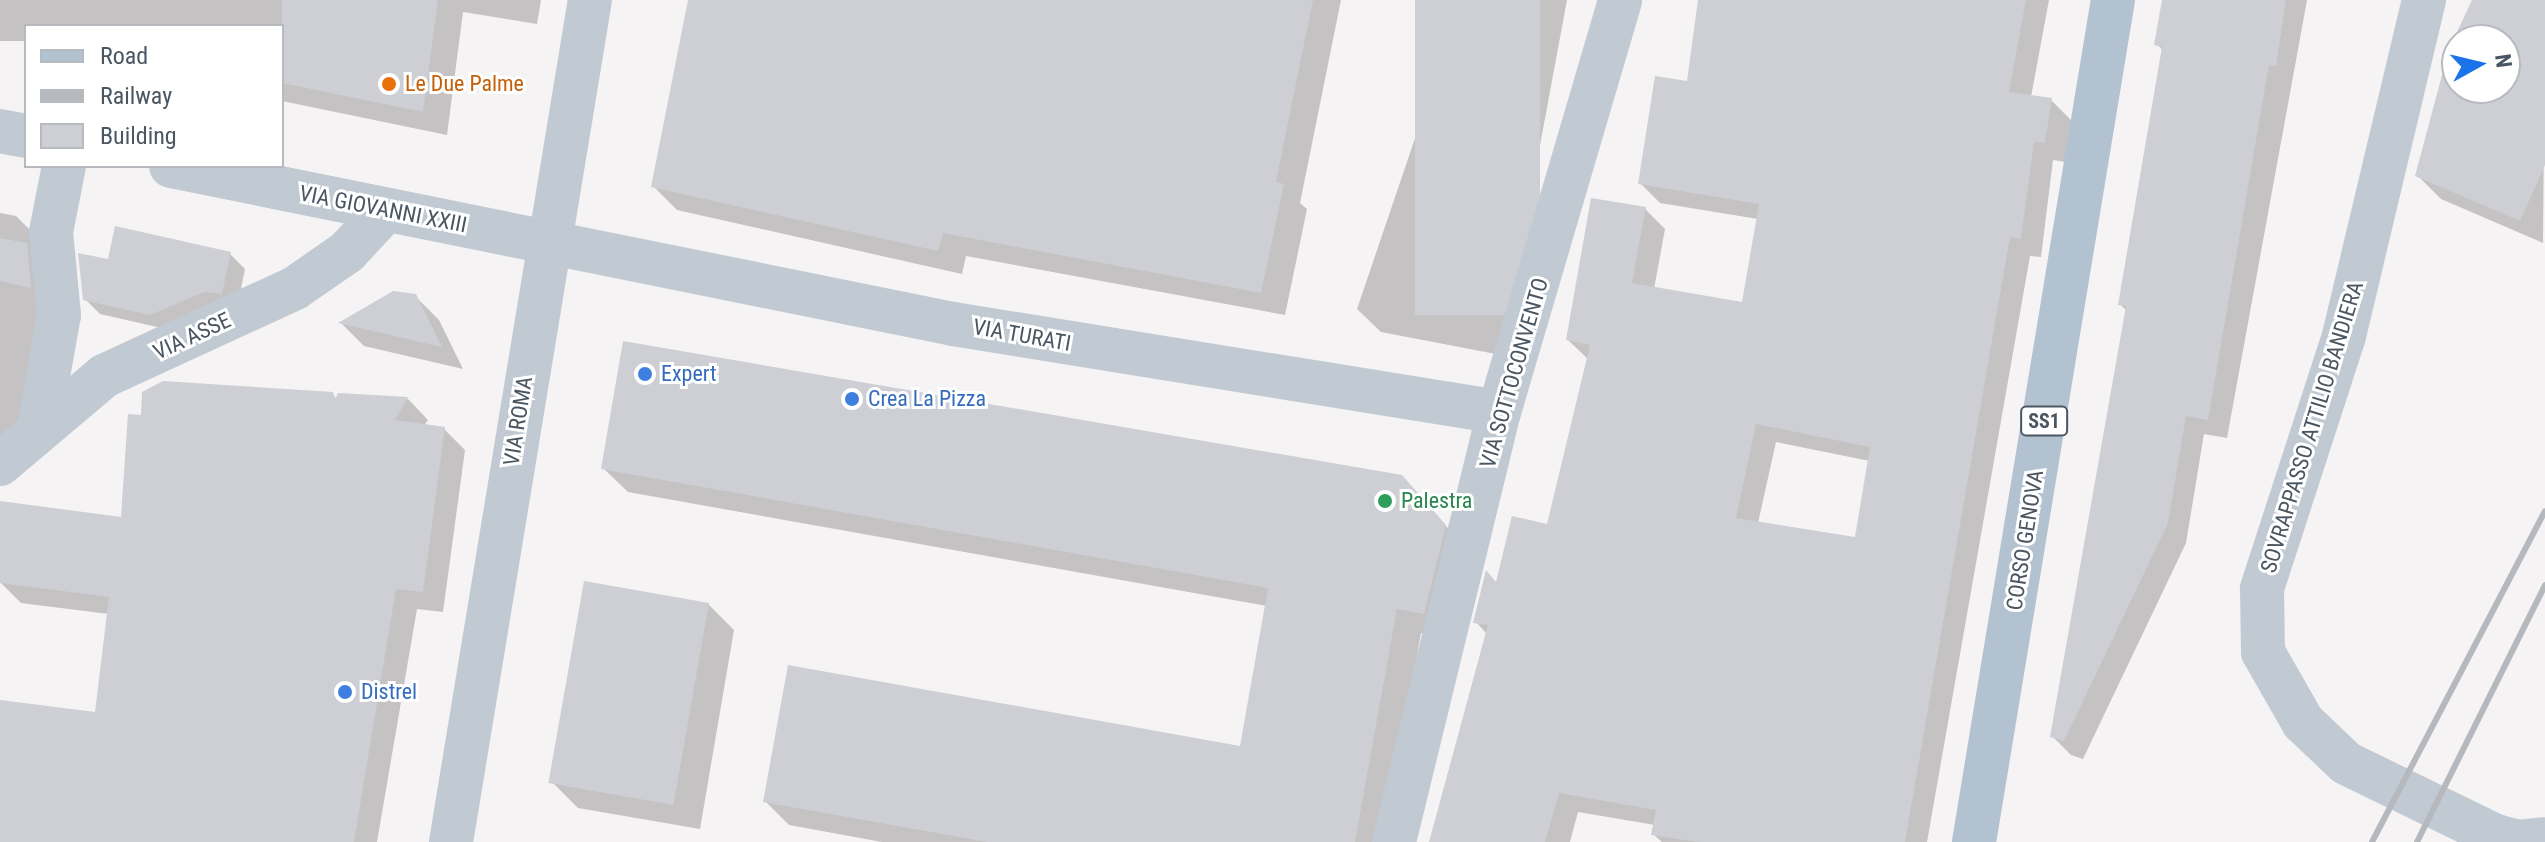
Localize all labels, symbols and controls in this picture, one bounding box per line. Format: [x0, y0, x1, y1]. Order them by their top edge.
legend [24, 24, 284, 168]
north arrow [2441, 24, 2521, 104]
text: Road [100, 42, 148, 70]
text: N [2490, 52, 2517, 69]
place label: Le Due Palme [405, 71, 524, 97]
marker: Le Due Palme [380, 75, 398, 93]
text: Railway [100, 82, 172, 110]
text: Building [100, 122, 177, 150]
street label: VIA GIOVANNI XXIII [297, 180, 469, 238]
street label: VIA SOTTOCONVENTO [1474, 275, 1554, 471]
street label: SOVRAPPASSO ATTILIO BANDIERA [2255, 278, 2369, 576]
street label: VIA ASSE [149, 307, 235, 365]
street label: VIA TURATI [971, 313, 1073, 357]
place label: Expert [661, 361, 717, 387]
marker: Expert [636, 365, 654, 383]
street label: VIA ROMA [498, 374, 538, 468]
place label: Crea La Pizza [868, 386, 986, 412]
marker: Crea La Pizza [843, 390, 861, 408]
road number: SS1 [2020, 405, 2068, 437]
street label: CORSO GENOVA [2001, 468, 2049, 612]
place label: Palestra [1401, 488, 1472, 514]
marker: Palestra [1376, 492, 1394, 510]
place label: Distrel [361, 679, 417, 705]
marker: Distrel [336, 683, 354, 701]

